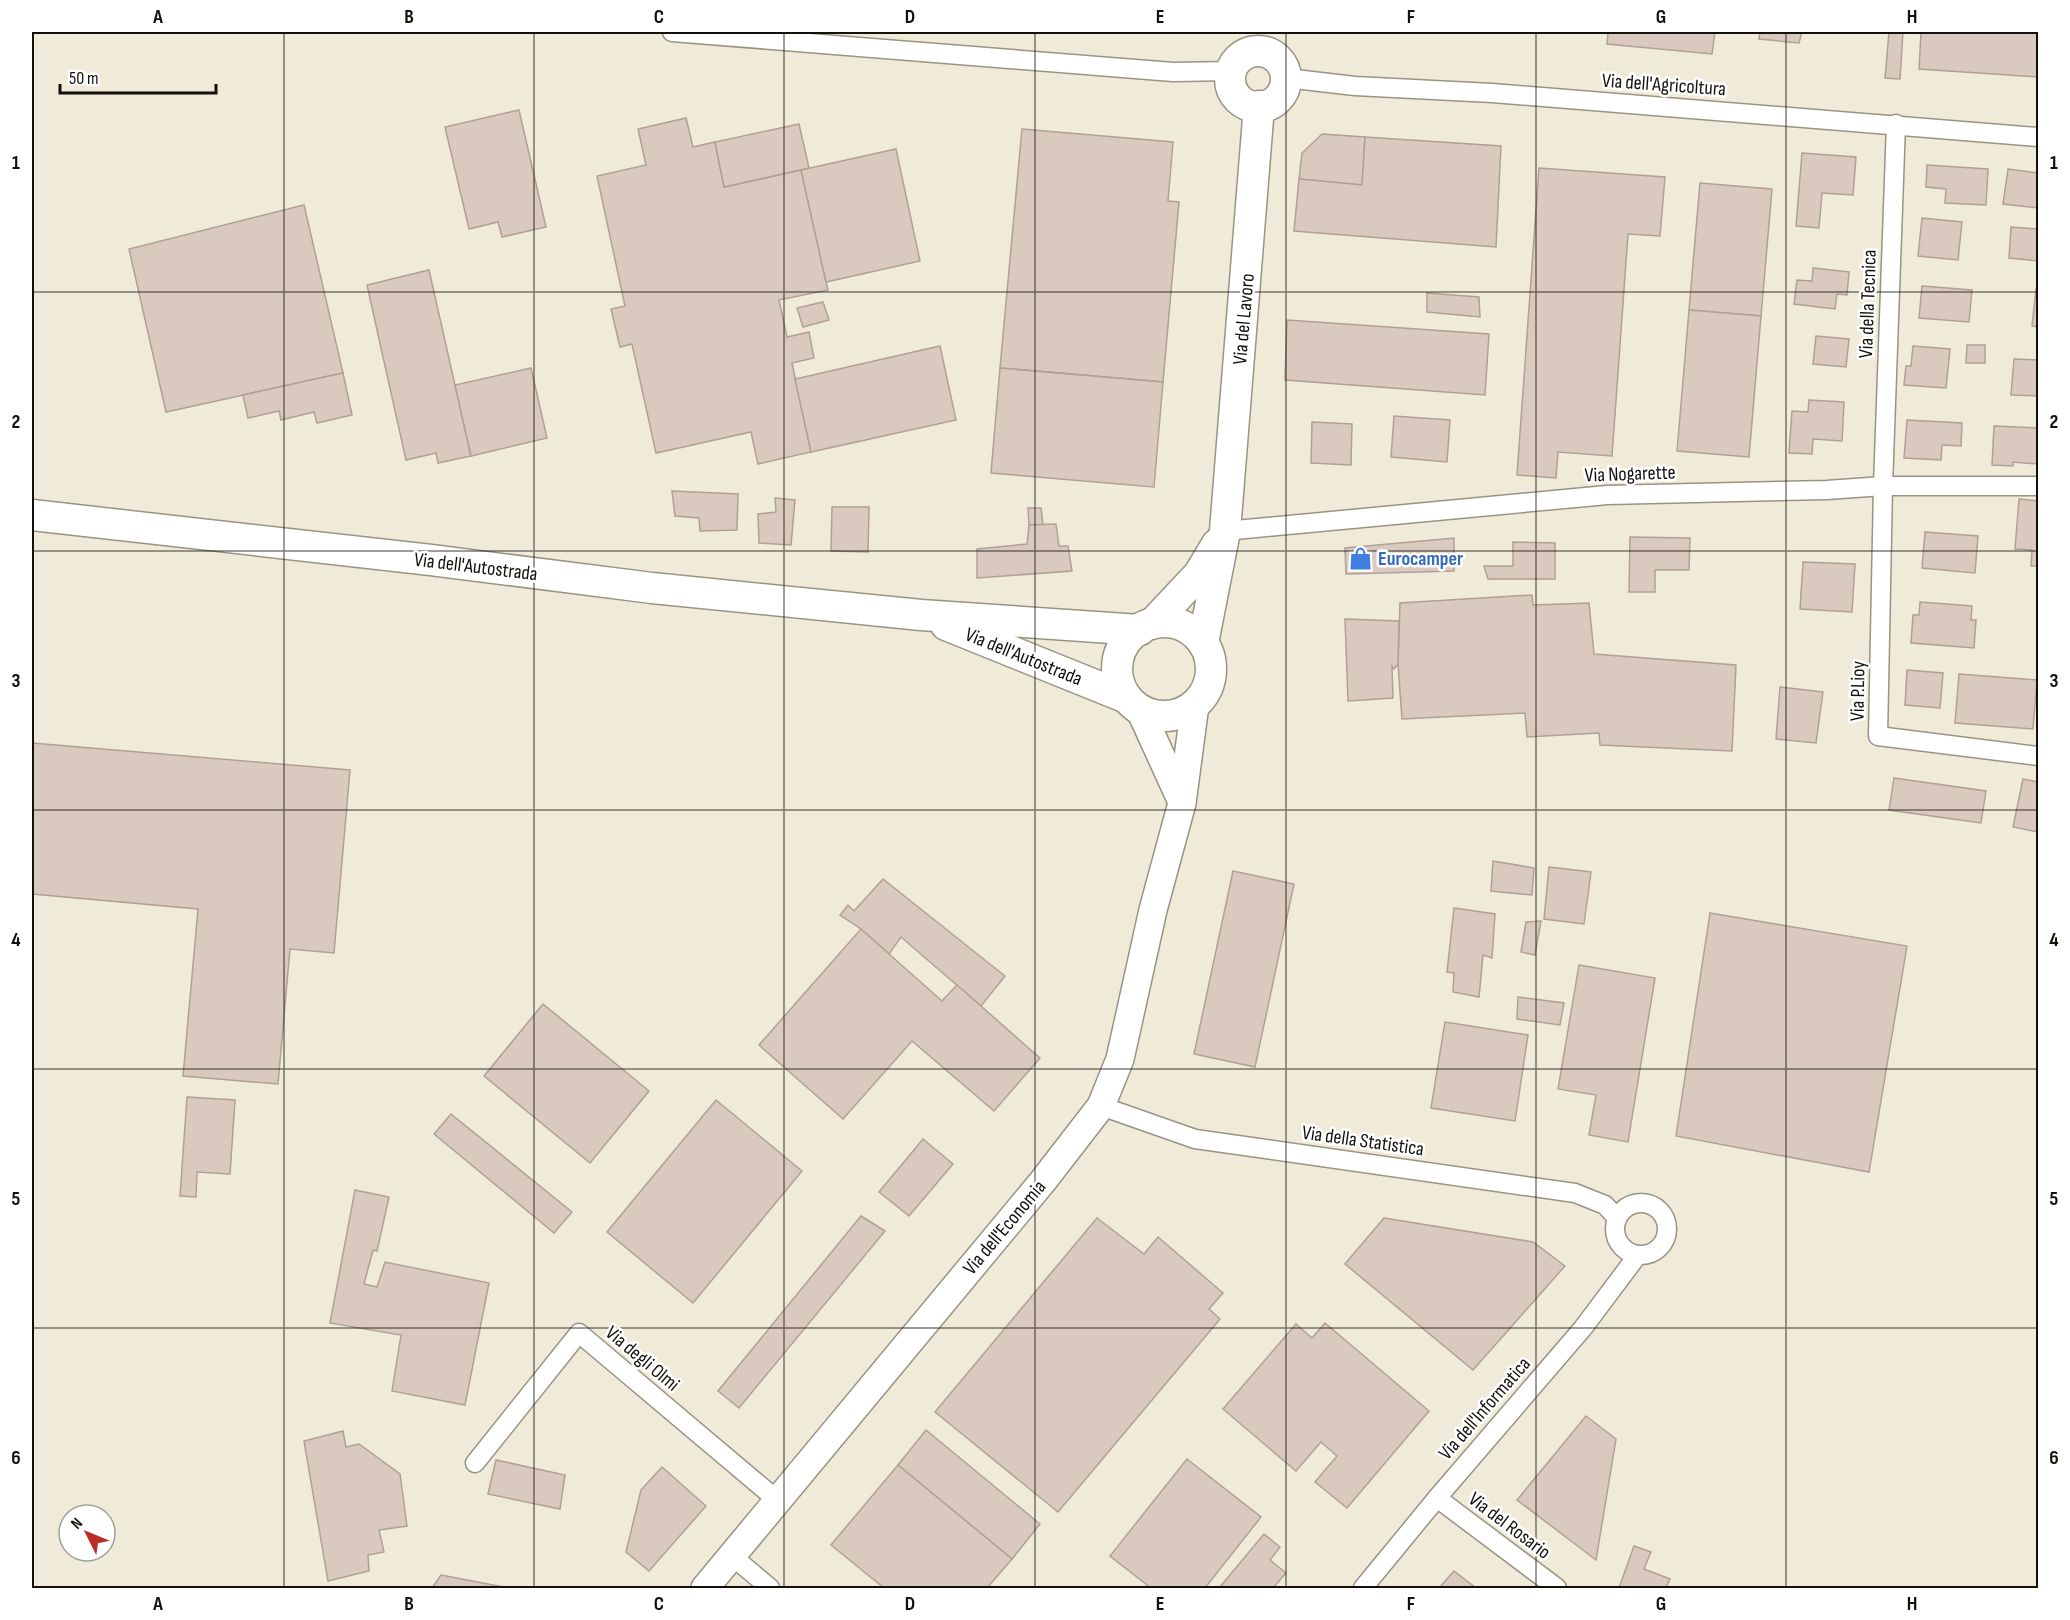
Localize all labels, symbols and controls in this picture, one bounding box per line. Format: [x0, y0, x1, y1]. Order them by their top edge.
text: A [152, 5, 163, 29]
text: B [404, 5, 414, 29]
text: C [654, 5, 664, 29]
text: D [905, 5, 915, 29]
text: E [1156, 5, 1164, 29]
text: F [1407, 5, 1415, 29]
text: G [1656, 5, 1666, 29]
text: H [1907, 5, 1917, 29]
scale bar [60, 57, 216, 95]
text: 50 m [69, 68, 99, 89]
street label: Via dell'Agricoltura [1601, 69, 1727, 101]
text: 1 [12, 151, 20, 175]
text: 1 [2050, 151, 2058, 175]
street label: Via della Tecnica [1854, 249, 1882, 359]
street label: Via del Lavoro [1228, 272, 1260, 366]
text: 2 [12, 410, 20, 434]
text: 2 [2050, 410, 2058, 434]
street label: Via Nogarette [1584, 460, 1676, 488]
shop icon: Eurocamper [1347, 545, 1373, 571]
place label: Eurocamper [1378, 547, 1463, 571]
street label: Via dell'Autostrada [413, 548, 539, 586]
street label: Via dell'Autostrada [962, 623, 1086, 691]
street label: Via P.Lioy [1845, 661, 1871, 721]
text: 3 [12, 669, 21, 693]
text: 3 [2050, 669, 2059, 693]
text: 4 [11, 928, 21, 952]
text: 4 [2049, 928, 2059, 952]
street label: Via della Statistica [1300, 1121, 1425, 1161]
street label: Via dell'Economia [958, 1175, 1051, 1280]
text: 5 [12, 1187, 21, 1211]
text: 5 [2050, 1187, 2059, 1211]
street label: Via degli Olmi [601, 1321, 684, 1397]
street label: Via dell'Informatica [1434, 1352, 1536, 1465]
text: 6 [11, 1446, 21, 1470]
text: 6 [2049, 1446, 2059, 1470]
street label: Via del Rosario [1464, 1487, 1555, 1564]
north arrow [57, 1503, 117, 1563]
text: N [67, 1514, 87, 1533]
text: A [152, 1592, 163, 1616]
text: B [404, 1592, 414, 1616]
text: C [654, 1592, 664, 1616]
text: D [905, 1592, 915, 1616]
text: E [1156, 1592, 1164, 1616]
text: F [1407, 1592, 1415, 1616]
text: G [1656, 1592, 1666, 1616]
text: H [1907, 1592, 1917, 1616]

